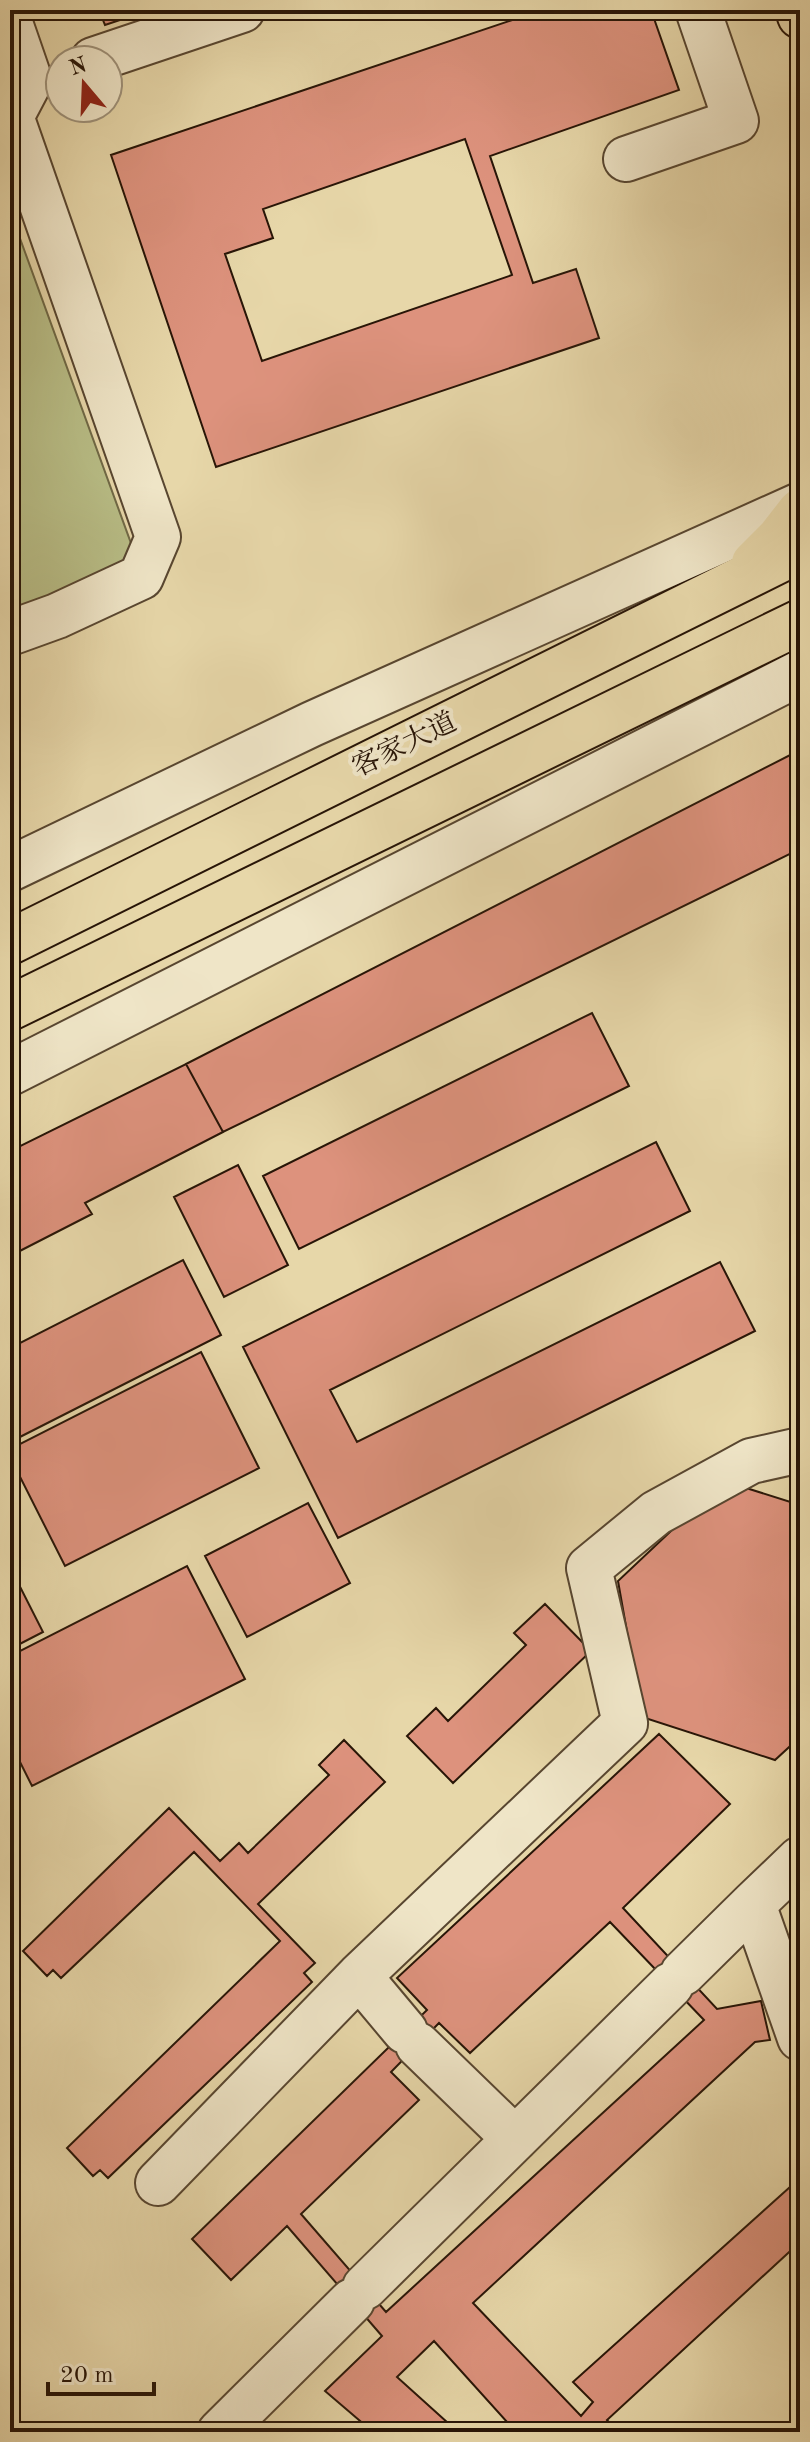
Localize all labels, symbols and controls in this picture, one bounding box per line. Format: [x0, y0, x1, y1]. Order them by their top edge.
north arrow [44, 44, 124, 124]
text: N [67, 54, 90, 80]
street label: 客家大道 [347, 706, 461, 783]
scale bar [48, 2346, 154, 2396]
text: 20 m [60, 2364, 114, 2388]

